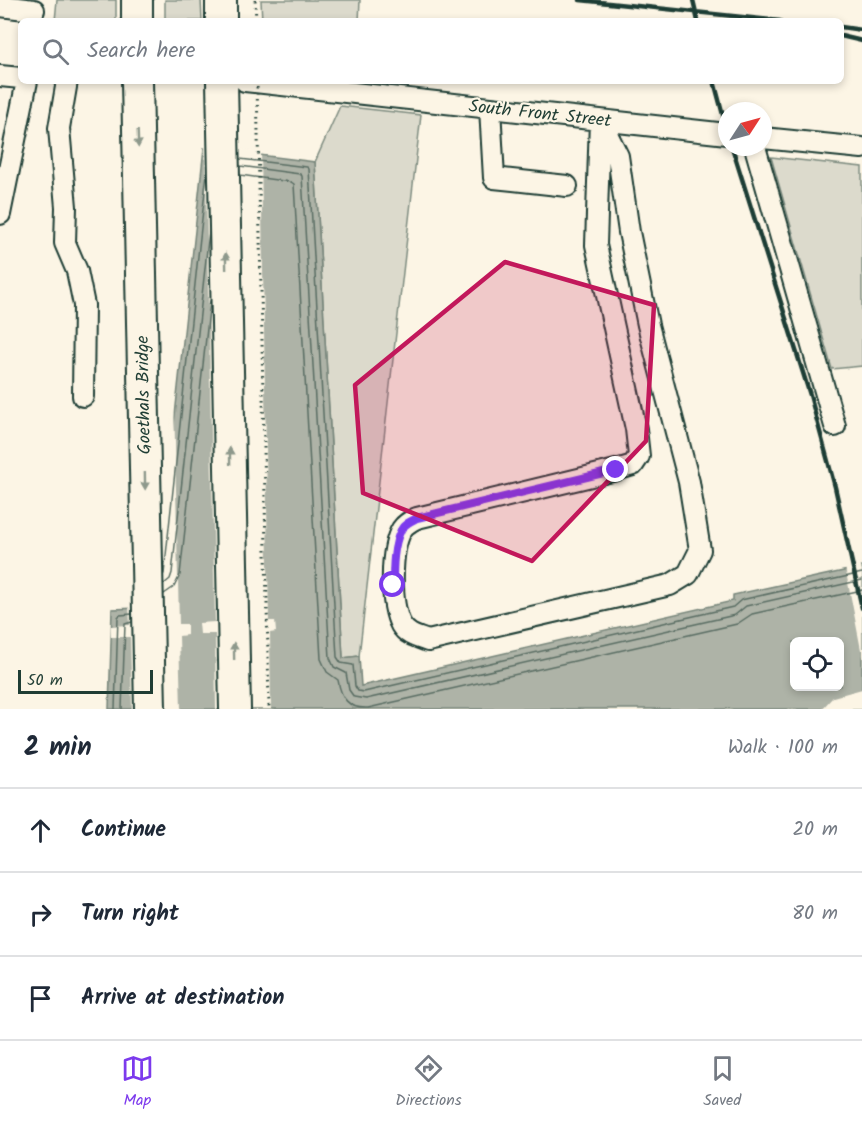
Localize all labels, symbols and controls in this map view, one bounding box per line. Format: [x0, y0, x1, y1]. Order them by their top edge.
search box [18, 18, 844, 84]
text: Search here [87, 34, 195, 69]
icon: search [39, 35, 72, 68]
street label: South Front Street [467, 93, 614, 137]
north arrow [718, 102, 772, 156]
one-way arrow [133, 130, 143, 149]
one-way arrow [221, 251, 231, 270]
street label: Goethals Bridge [129, 335, 160, 455]
one-way arrow [225, 446, 235, 465]
route end [602, 456, 628, 482]
one-way arrow [140, 472, 150, 491]
route start [379, 571, 405, 597]
map controls [790, 637, 844, 691]
button: locate [790, 637, 844, 691]
one-way arrow [229, 641, 239, 660]
scale bar [18, 667, 153, 694]
text: 50 m [27, 668, 63, 693]
text: 2 min [24, 727, 92, 769]
text: Walk · 100 m [728, 732, 838, 764]
text: Continue [81, 813, 166, 848]
icon: ahead [24, 814, 57, 847]
text: 20 m [792, 814, 838, 846]
text: Turn right [81, 897, 179, 932]
icon: right [24, 898, 57, 931]
text: 80 m [792, 898, 838, 930]
text: Arrive at destination [81, 981, 284, 1016]
icon: arrive [24, 982, 57, 1015]
tab: Map [121, 1052, 154, 1113]
tab: Directions [395, 1052, 462, 1113]
tab: Saved [703, 1052, 741, 1113]

